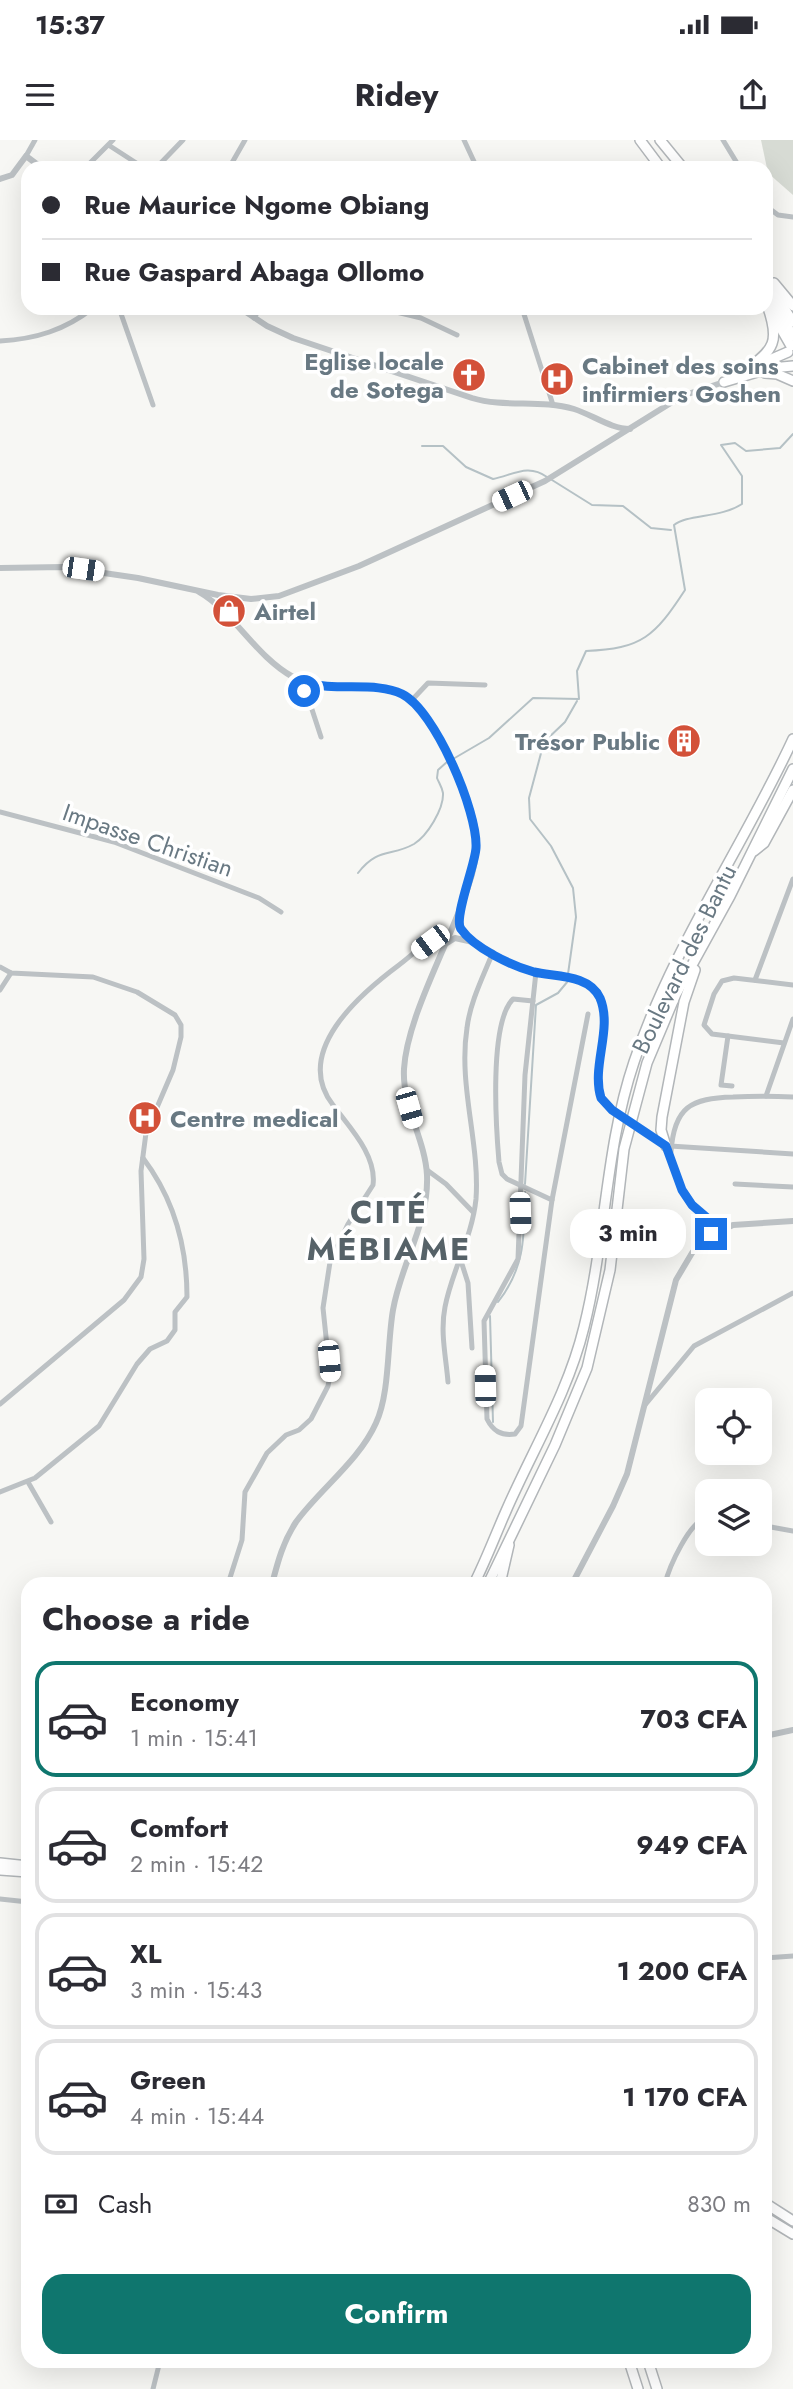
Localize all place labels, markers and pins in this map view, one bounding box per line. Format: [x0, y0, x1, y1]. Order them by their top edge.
place label: Eglise locale de Sotega [304, 344, 444, 407]
place label: Cabinet des soins infirmiers Goshen [582, 348, 781, 411]
church icon: Eglise locale de Sotega [450, 356, 488, 394]
hospital icon: Cabinet des soins infirmiers Goshen [538, 360, 576, 398]
shop icon: Airtel [210, 592, 248, 630]
place label: Airtel [253, 594, 316, 629]
building icon: Trésor Public [665, 722, 703, 760]
place label: Trésor Public [515, 724, 660, 759]
hospital icon: Centre medical [126, 1099, 164, 1137]
place label: Centre medical [170, 1101, 339, 1136]

